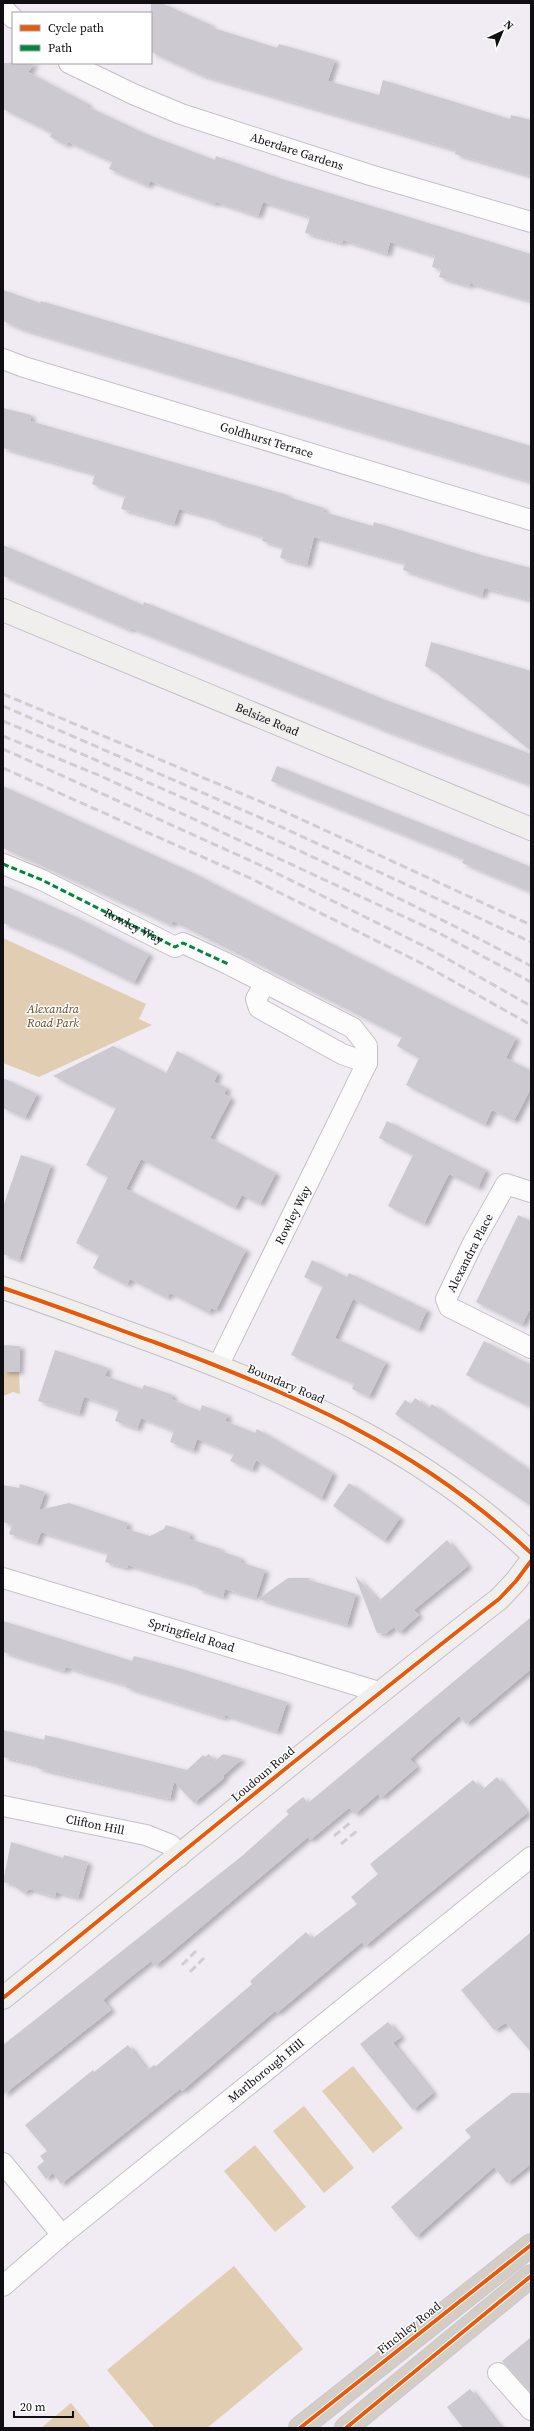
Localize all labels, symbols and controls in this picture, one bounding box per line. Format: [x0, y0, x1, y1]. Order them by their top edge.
legend [12, 12, 152, 64]
north arrow [482, 12, 522, 52]
text: N [501, 17, 517, 33]
text: Cycle path [48, 20, 104, 36]
text: Path [48, 40, 72, 56]
street label: Aberdare Gardens [248, 129, 346, 174]
street label: Goldhurst Terrace [218, 419, 315, 462]
street label: Belsize Road [233, 699, 302, 740]
street label: Rowley Way [102, 905, 167, 948]
park label: Alexandra Road Park [26, 1001, 80, 1031]
street label: Rowley Way [271, 1182, 315, 1247]
street label: Alexandra Place [443, 1211, 497, 1295]
street label: Boundary Road [245, 1361, 327, 1408]
street label: Springfield Road [147, 1615, 237, 1656]
street label: Loudoun Road [228, 1743, 298, 1805]
street label: Clifton Hill [64, 1811, 126, 1839]
street label: Marlborough Hill [225, 2035, 308, 2106]
street label: Finchley Road [374, 2298, 444, 2358]
scale bar [14, 2393, 73, 2419]
text: 20 m [20, 2399, 46, 2415]

